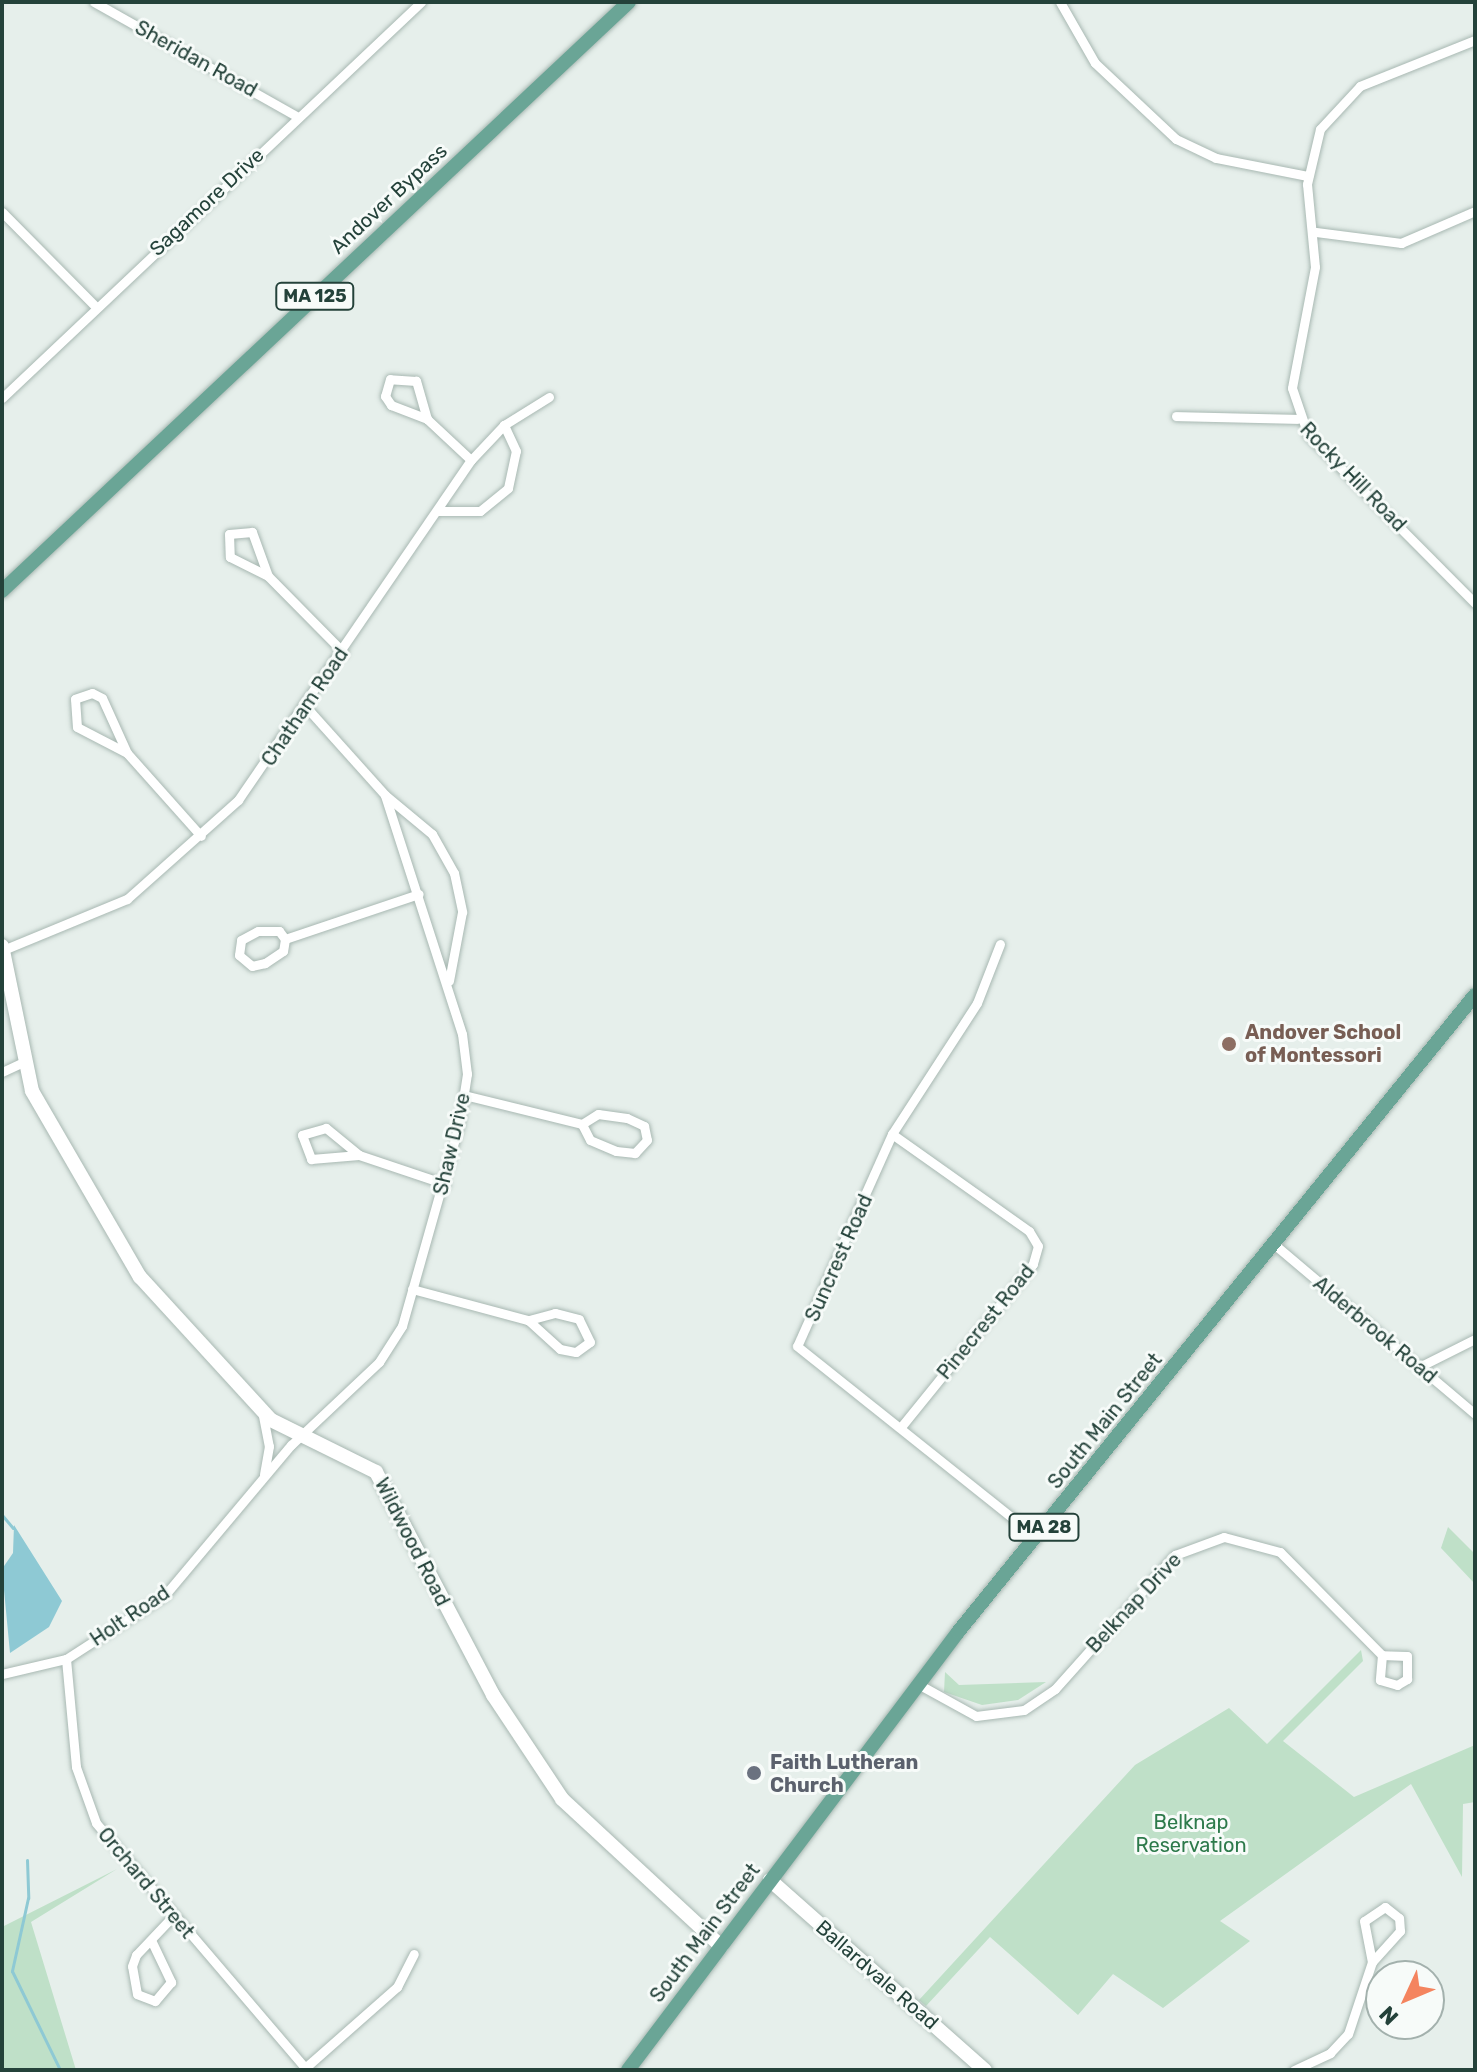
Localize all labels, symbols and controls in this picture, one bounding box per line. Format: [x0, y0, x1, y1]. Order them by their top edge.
street label: Sheridan Road [131, 16, 261, 102]
street label: Andover Bypass [326, 139, 452, 259]
street label: Sagamore Drive [145, 143, 269, 261]
road number: MA 125 [275, 282, 355, 310]
street label: Rocky Hill Road [1295, 417, 1411, 537]
street label: Chatham Road [257, 643, 353, 771]
place label: Andover School of Montessori [1245, 1020, 1402, 1067]
marker: Andover School of Montessori [1220, 1035, 1238, 1053]
street label: Shaw Drive [429, 1090, 475, 1198]
street label: Suncrest Road [800, 1191, 878, 1325]
street label: Pinecrest Road [932, 1260, 1040, 1384]
street label: Alderbrook Road [1308, 1271, 1442, 1389]
street label: South Main Street [1043, 1348, 1167, 1494]
street label: Wildwood Road [369, 1474, 455, 1610]
road number: MA 28 [1008, 1513, 1080, 1541]
street label: Belknap Drive [1082, 1548, 1186, 1658]
street label: Holt Road [86, 1581, 174, 1651]
place label: Faith Lutheran Church [770, 1750, 918, 1797]
marker: Faith Lutheran Church [745, 1764, 763, 1782]
park label: Belknap Reservation [1135, 1811, 1247, 1858]
street label: Orchard Street [93, 1823, 199, 1943]
street label: South Main Street [645, 1859, 765, 2007]
street label: Ballardvale Road [811, 1915, 943, 2035]
north arrow [1365, 1960, 1445, 2040]
text: N [1374, 2001, 1404, 2031]

